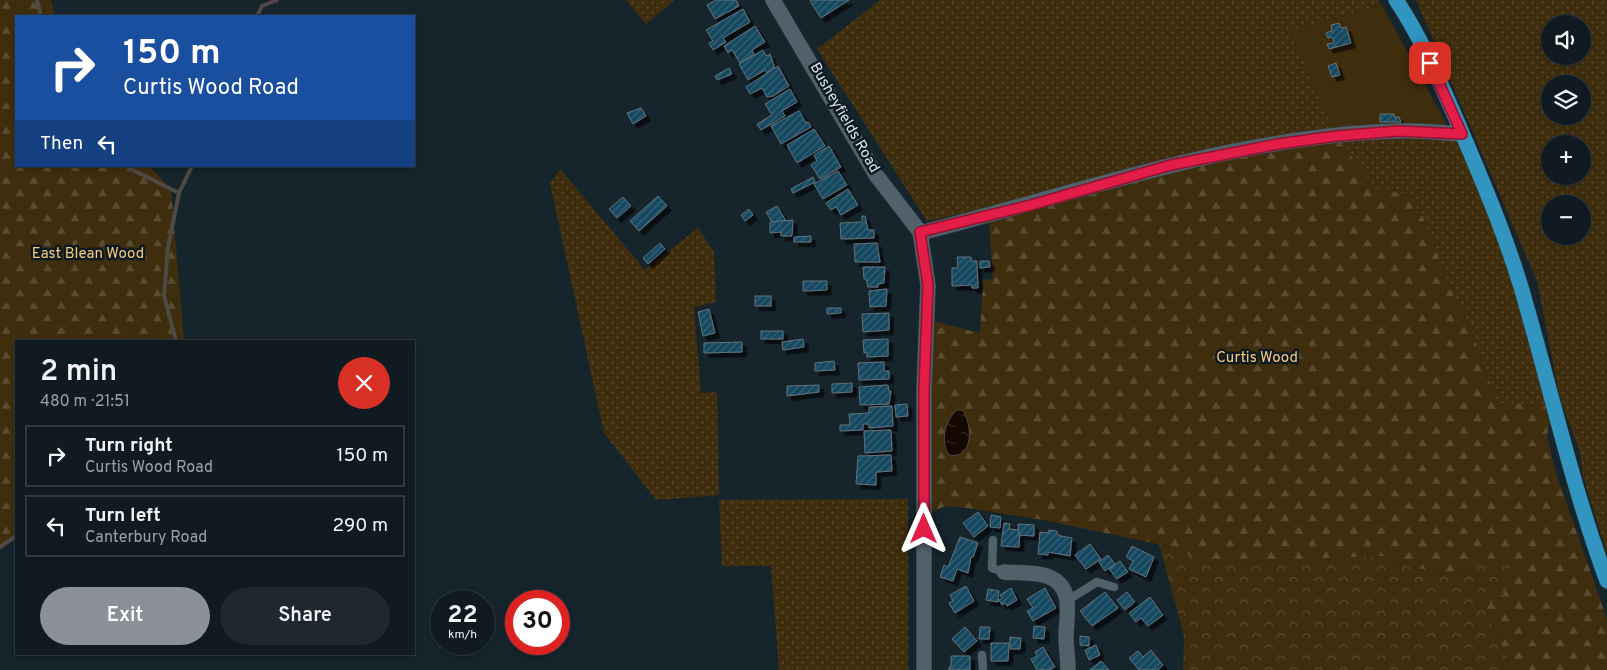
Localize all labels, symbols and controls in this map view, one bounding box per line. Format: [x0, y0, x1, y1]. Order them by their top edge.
map controls [1541, 15, 1591, 245]
button: sound [1541, 15, 1591, 65]
text: 150 m [123, 32, 221, 76]
icon: right [40, 35, 105, 100]
pin [1409, 42, 1451, 84]
icon: arrive [1416, 49, 1444, 77]
street label: Busheyfields Road [805, 59, 883, 177]
text: Curtis Wood Road [123, 75, 299, 102]
button: layers [1541, 75, 1591, 125]
icon: left [93, 130, 121, 158]
text: Then [40, 132, 83, 156]
button: + [1541, 135, 1591, 185]
button: − [1541, 195, 1591, 245]
park label: East Blean Wood [32, 245, 144, 264]
park label: Curtis Wood [1216, 349, 1298, 368]
text: 2 min [40, 354, 117, 391]
button: close [338, 357, 390, 409]
text: 480 m · 21:51 [40, 392, 130, 412]
text: Turn right [85, 434, 173, 458]
icon: right [42, 442, 70, 470]
text: 150 m [336, 444, 388, 468]
text: Curtis Wood Road [85, 458, 213, 478]
position arrow [897, 502, 949, 554]
text: Turn left [85, 504, 161, 528]
icon: left [42, 512, 70, 540]
text: 290 m [332, 514, 388, 538]
text: Canterbury Road [85, 528, 207, 548]
button: Exit [40, 587, 210, 645]
button: Share [220, 587, 390, 645]
speed limit sign: 30 [505, 590, 570, 655]
text: 22 [447, 600, 478, 632]
text: km/h [448, 627, 477, 643]

